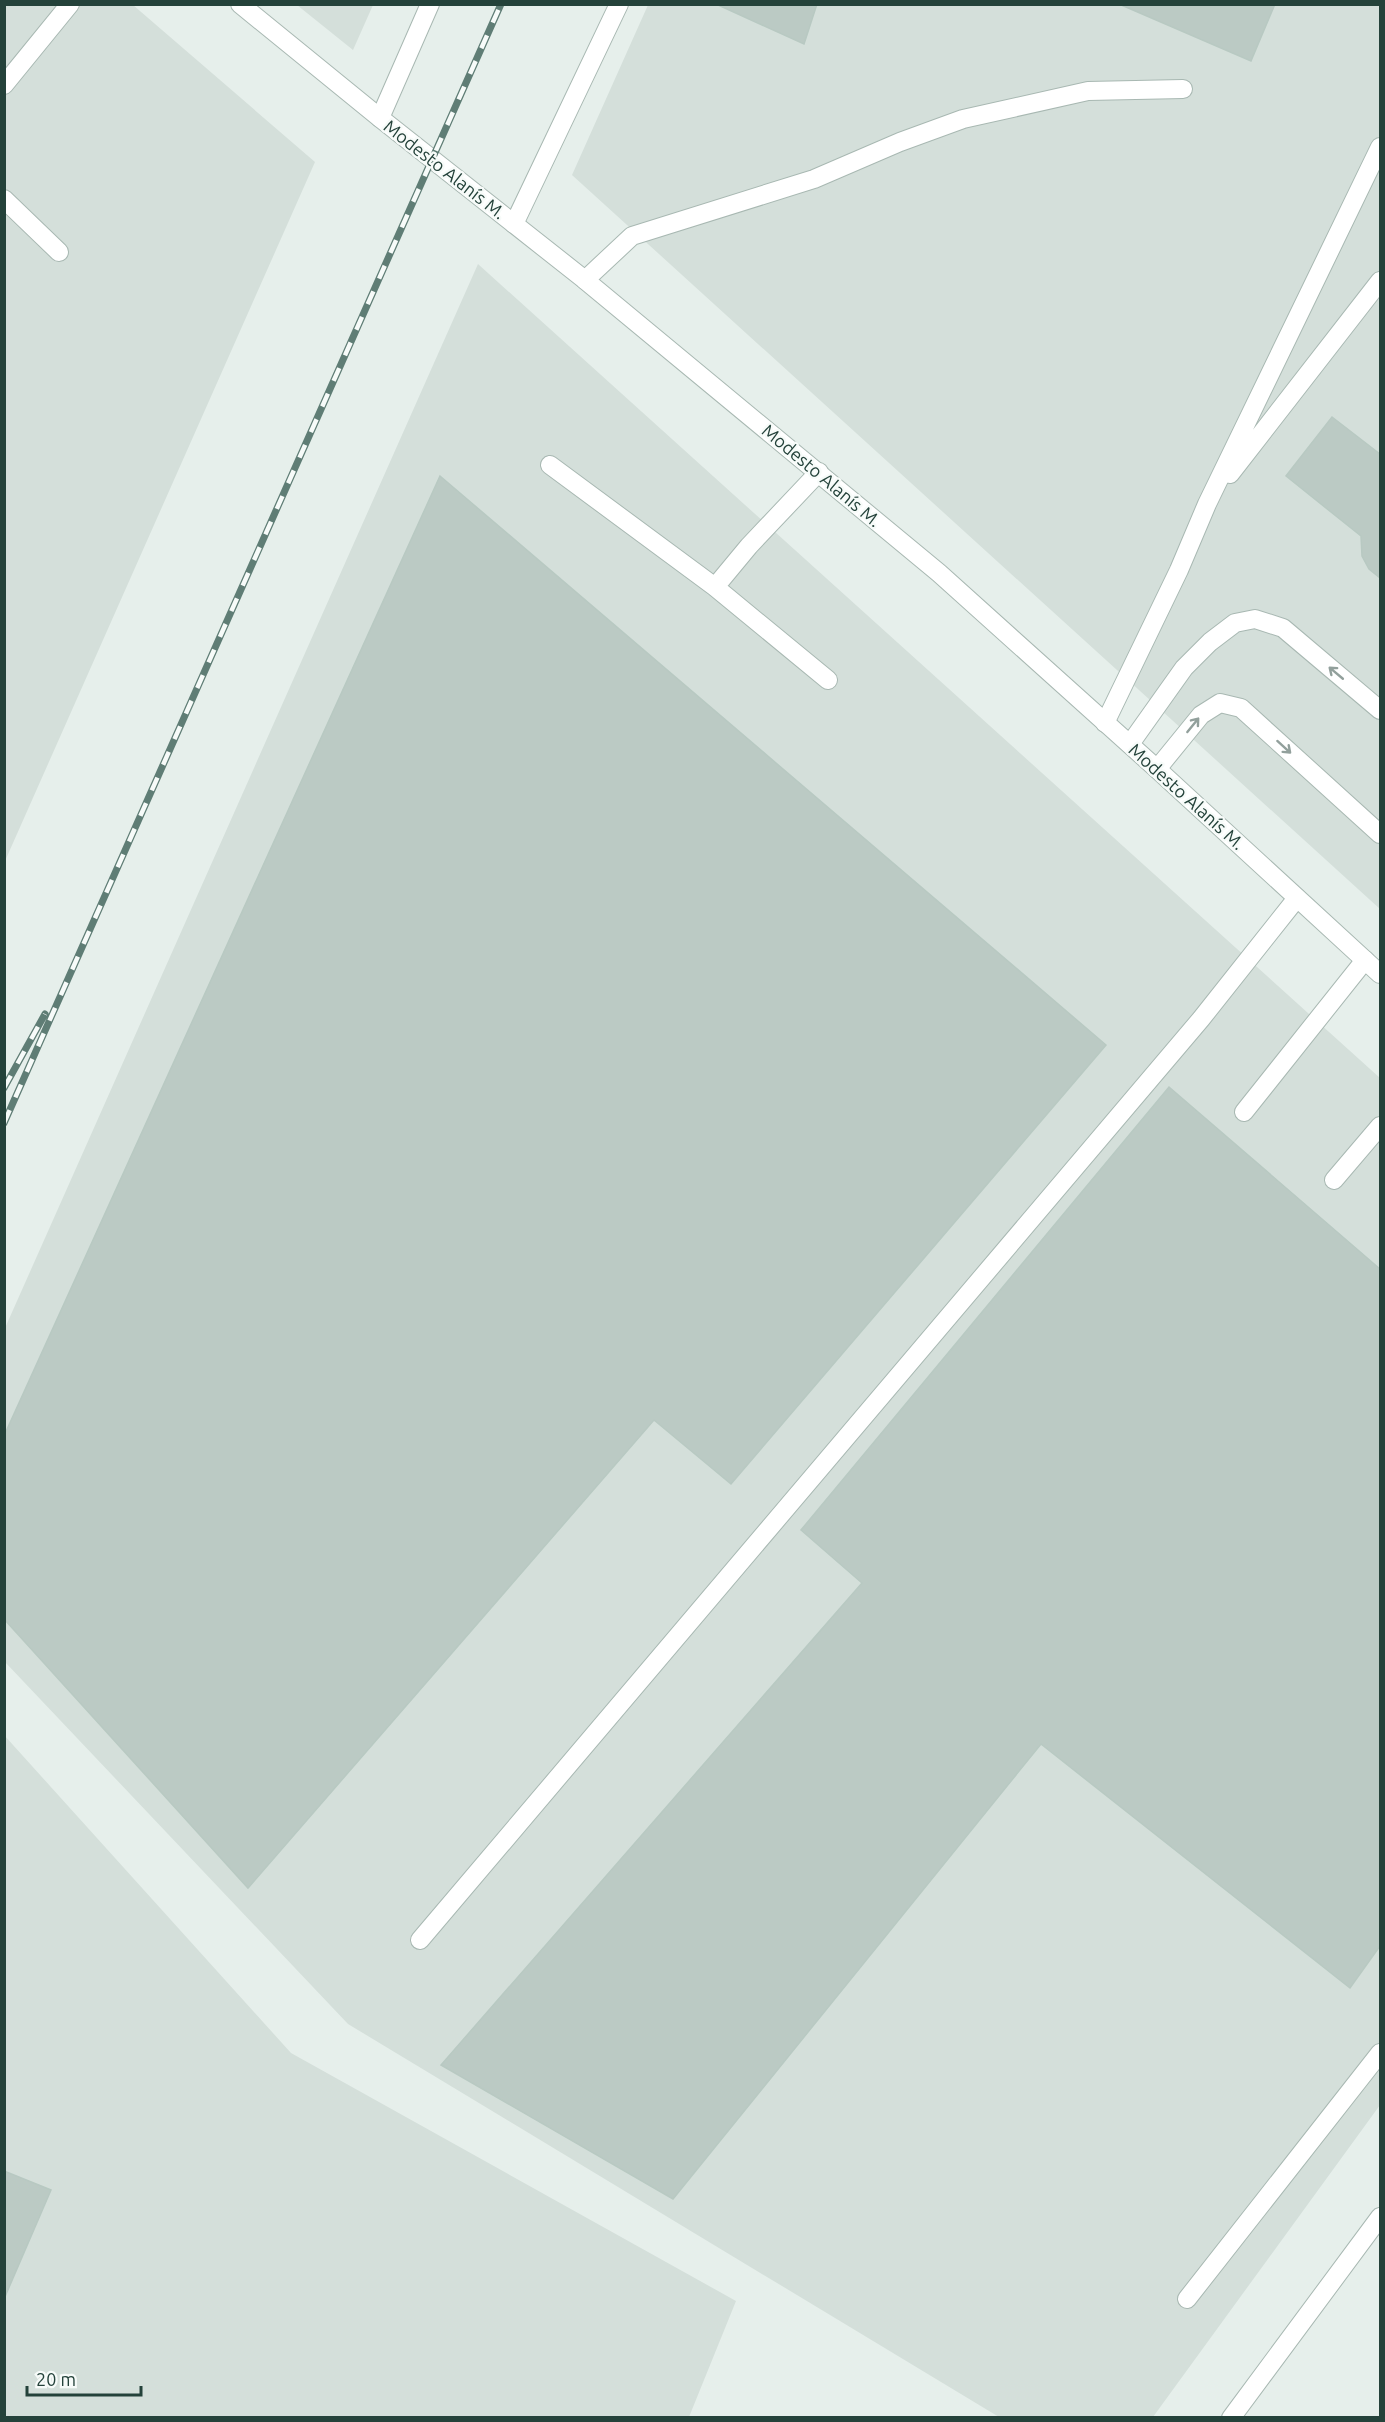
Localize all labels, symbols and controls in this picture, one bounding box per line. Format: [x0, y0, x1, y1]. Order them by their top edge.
street label: Modesto Alanís M. [380, 115, 510, 223]
street label: Modesto Alanís M. [759, 420, 885, 530]
one-way arrow [1329, 666, 1344, 680]
one-way arrow [1186, 718, 1200, 733]
street label: Modesto Alanís M. [1125, 739, 1249, 853]
one-way arrow [1276, 740, 1291, 754]
scale bar [27, 2359, 141, 2397]
text: 20 m [36, 2369, 76, 2389]

